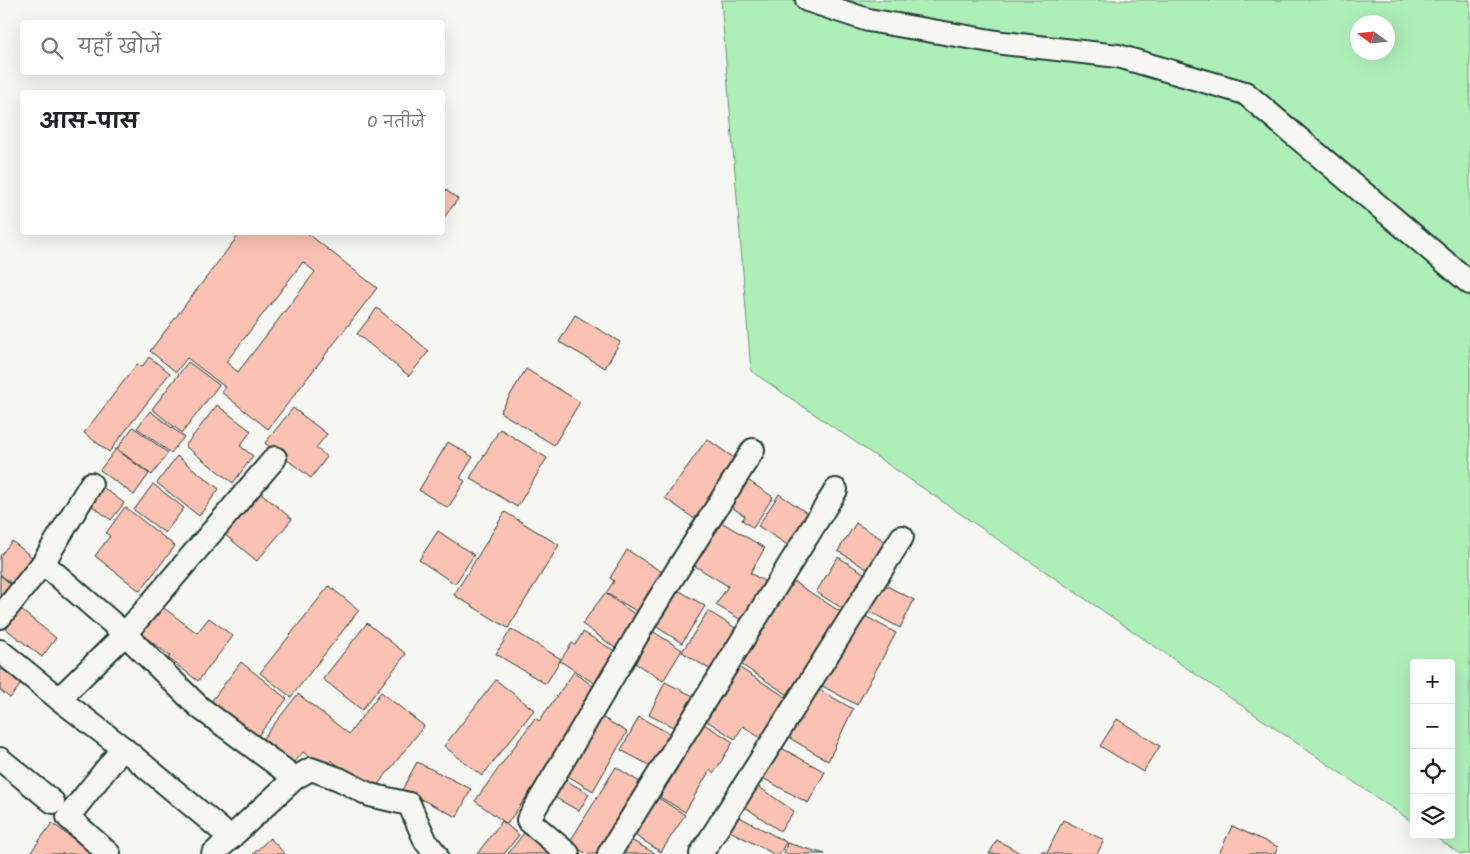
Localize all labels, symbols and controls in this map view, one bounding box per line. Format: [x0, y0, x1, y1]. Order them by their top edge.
north arrow [1350, 15, 1395, 60]
search box [20, 20, 445, 75]
icon: search [38, 34, 66, 62]
text: यहाँ खोजें [78, 34, 161, 59]
text: आस-पास [40, 107, 138, 135]
text: 0 नतीजे [367, 111, 425, 132]
map controls [1410, 659, 1455, 839]
button: + [1410, 659, 1455, 704]
button: − [1410, 704, 1455, 749]
button: locate [1410, 749, 1455, 794]
button: layers [1410, 794, 1455, 839]

